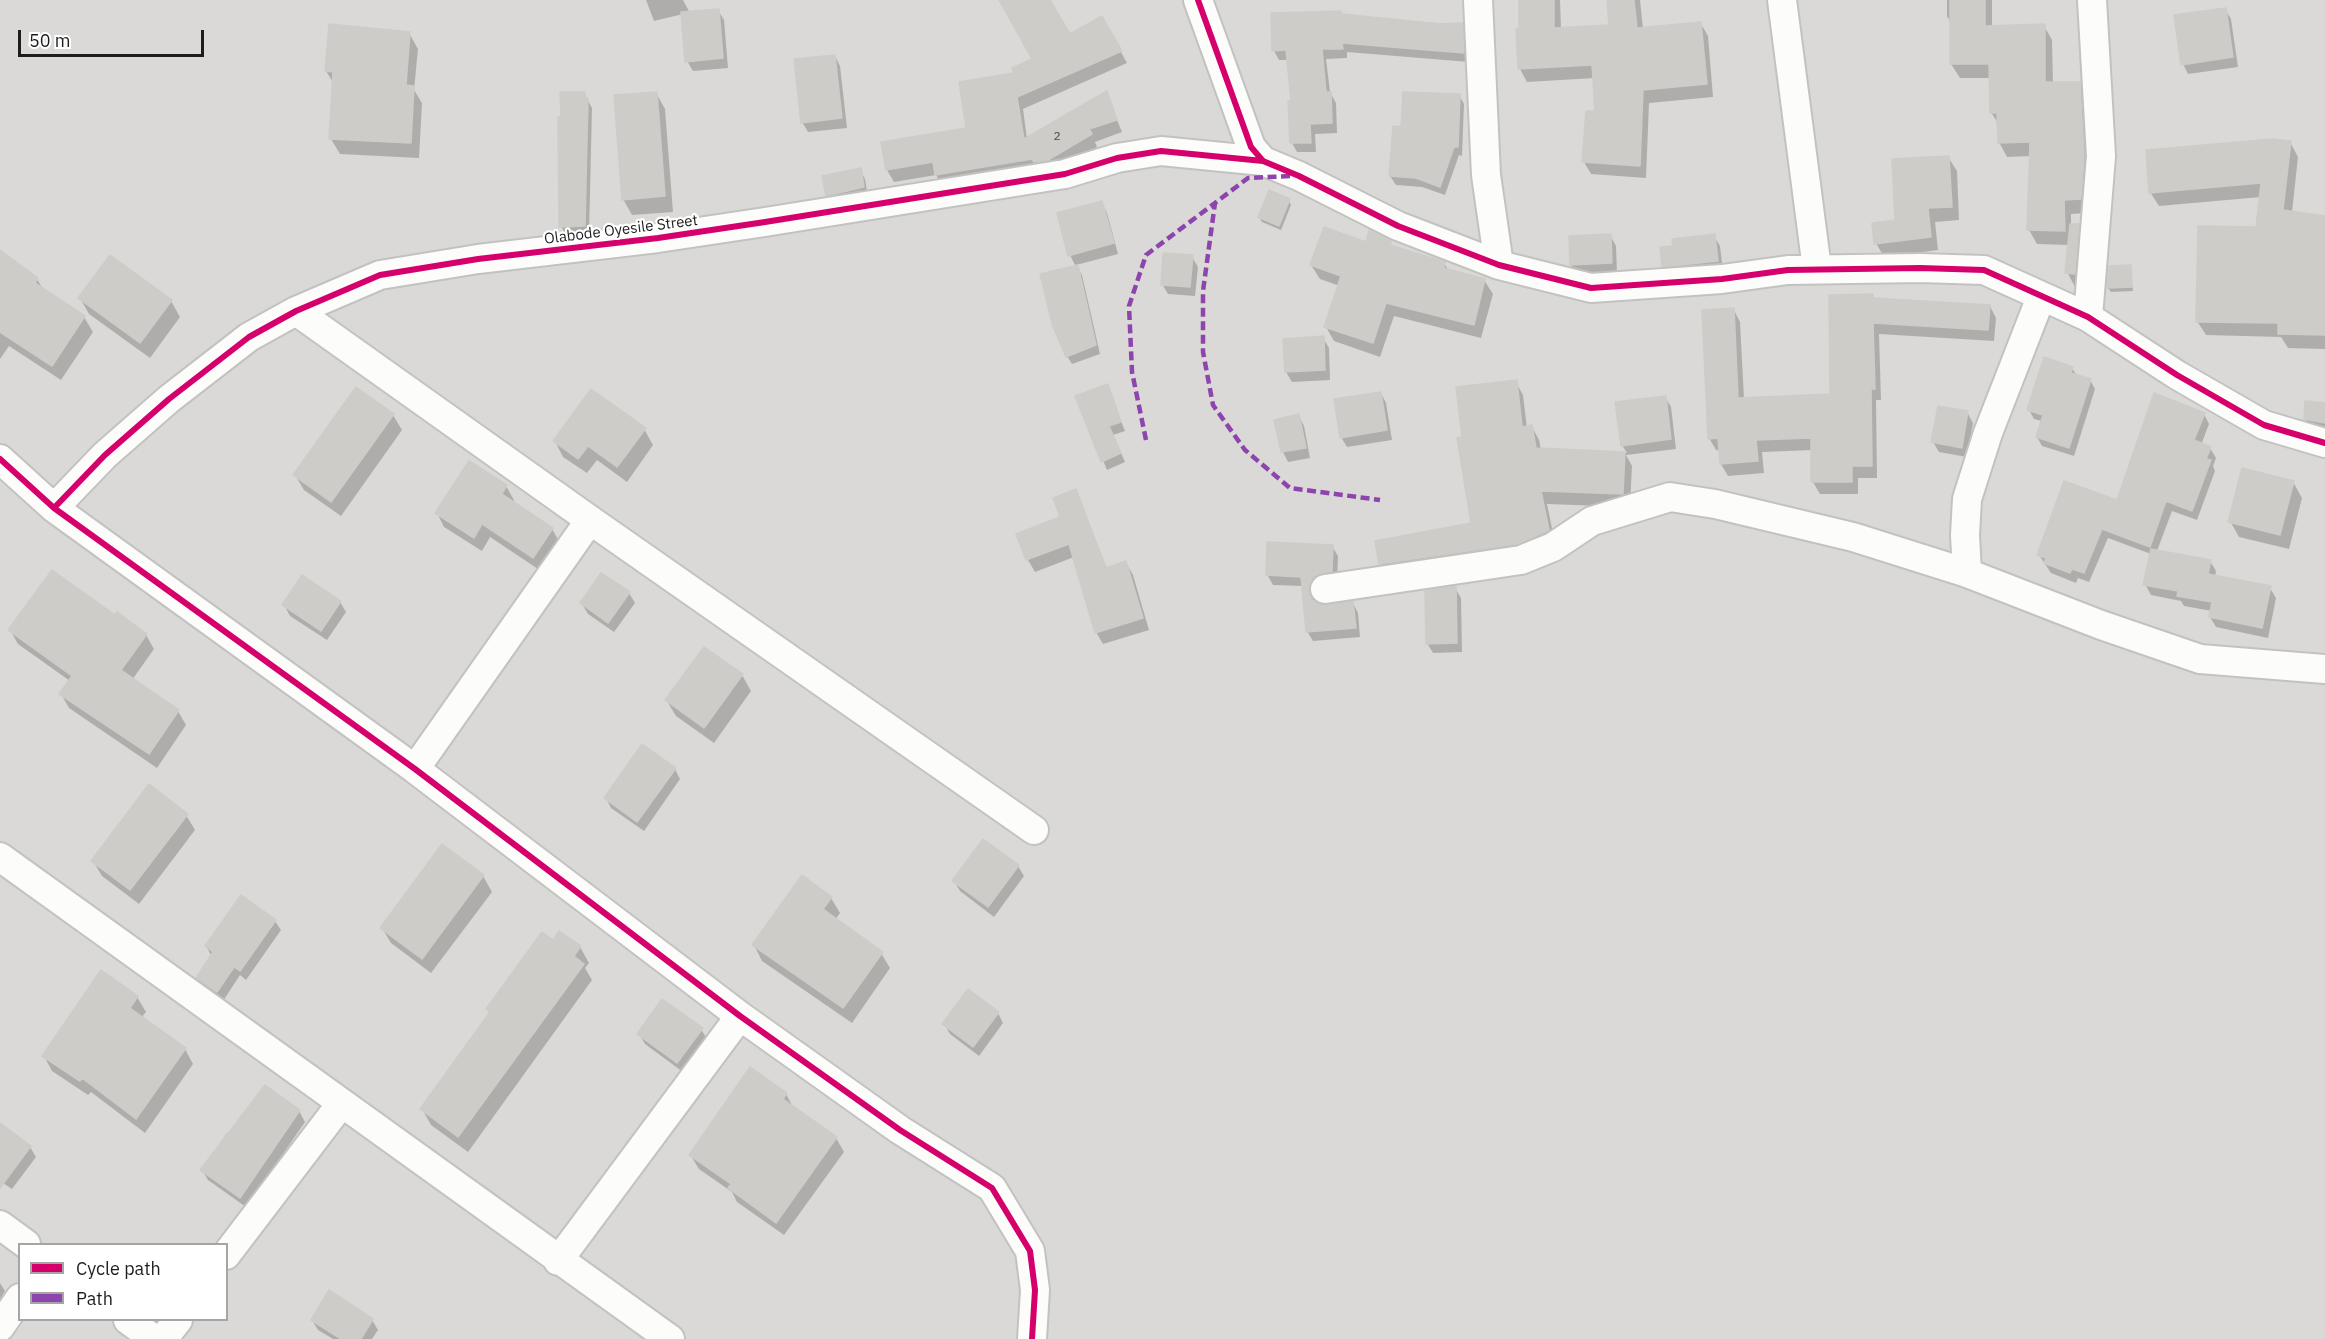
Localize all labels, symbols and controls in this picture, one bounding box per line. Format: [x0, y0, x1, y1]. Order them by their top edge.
scale bar [21, 18, 207, 56]
text: 50 m [29, 29, 71, 52]
house number: 2 [1053, 130, 1061, 144]
street label: Olabode Oyesile Street [543, 212, 699, 248]
legend [18, 1243, 228, 1321]
text: Cycle path [76, 1257, 161, 1280]
text: Path [76, 1287, 113, 1310]

